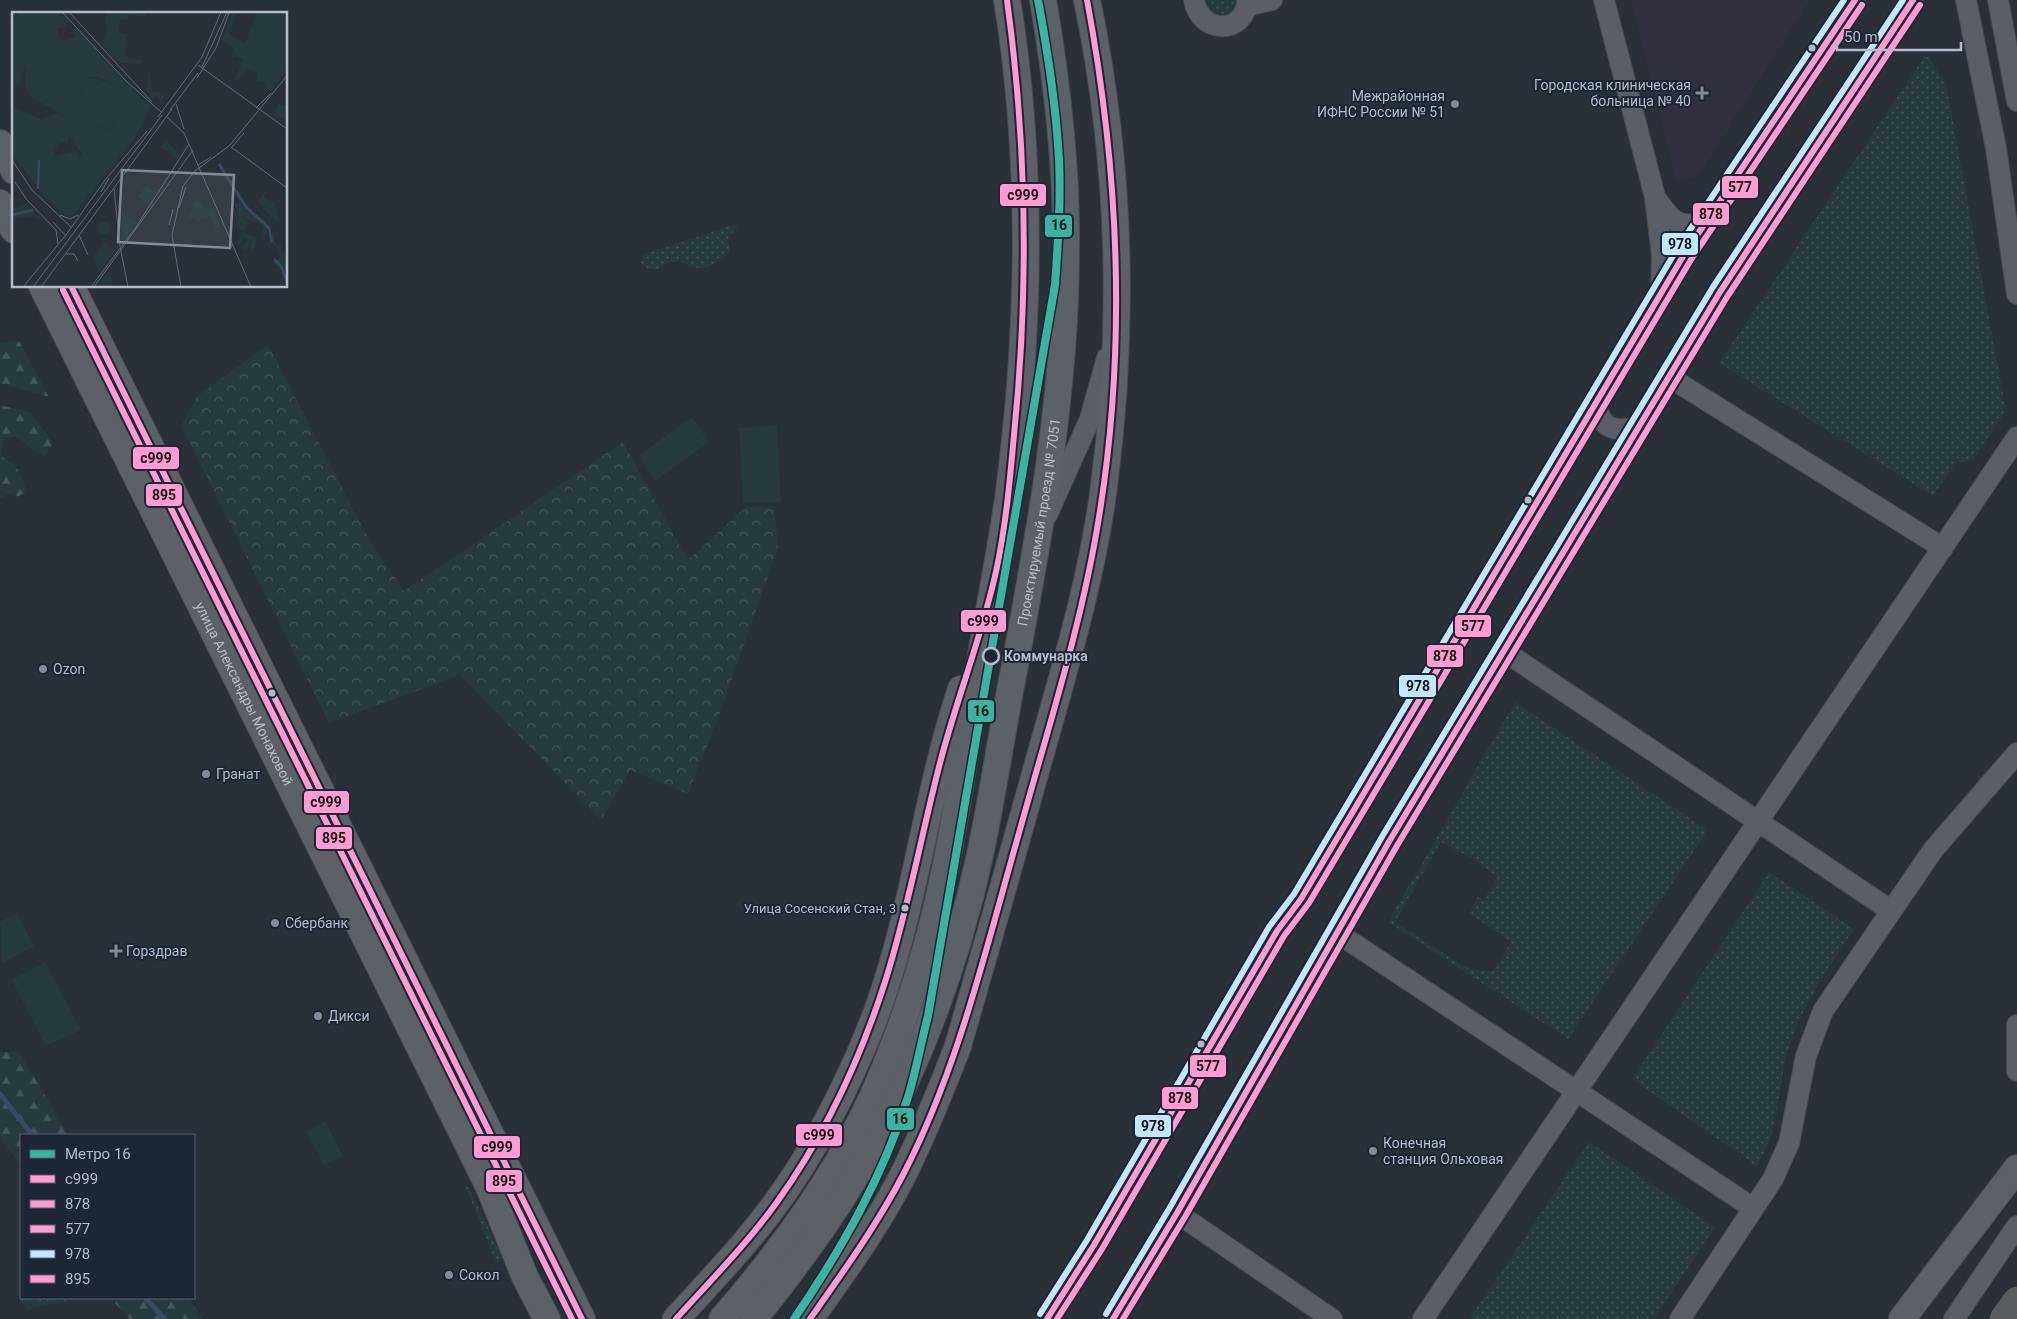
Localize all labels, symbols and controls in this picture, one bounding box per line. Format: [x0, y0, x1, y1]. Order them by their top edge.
inset map [12, 12, 288, 288]
scale bar [1837, 20, 1961, 52]
text: 50 m [1844, 28, 1878, 46]
unlabelled marker [1807, 43, 1817, 53]
place label: Городская клиническая больница № 40 [1534, 77, 1691, 109]
marker: Городская клиническая больница № 40 [1695, 86, 1709, 100]
place label: Межрайонная ИФНС России № 51 [1317, 88, 1445, 120]
marker: Межрайонная ИФНС России № 51 [1449, 98, 1461, 110]
line badge: 577 [1721, 175, 1759, 199]
text: 577 [1728, 179, 1752, 195]
line badge: с999 [999, 183, 1047, 207]
text: с999 [1007, 187, 1039, 203]
line badge: 878 [1692, 202, 1730, 226]
text: 878 [1699, 206, 1723, 222]
line badge: 16 [1044, 214, 1073, 238]
text: 16 [1051, 217, 1067, 233]
line badge: 978 [1661, 232, 1699, 256]
text: 978 [1668, 236, 1692, 252]
street label: Проектируемый проезд № 7051 [1014, 417, 1063, 627]
line badge: с999 [132, 446, 180, 470]
text: с999 [140, 450, 172, 466]
line badge: 895 [145, 483, 183, 507]
text: 895 [152, 487, 176, 503]
unlabelled marker [1523, 495, 1533, 505]
street label: улица Александры Монаховой [192, 599, 296, 788]
line badge: с999 [960, 609, 1007, 633]
text: с999 [967, 613, 999, 629]
line badge: 577 [1454, 614, 1492, 638]
text: 577 [1461, 618, 1485, 634]
line badge: 878 [1426, 644, 1464, 668]
marker: Коммунарка [982, 647, 1000, 665]
place label: Коммунарка [1004, 648, 1088, 664]
text: 878 [1433, 648, 1457, 664]
place label: Ozon [53, 661, 85, 677]
marker: Ozon [37, 663, 49, 675]
line badge: 978 [1398, 674, 1437, 698]
text: 978 [1406, 678, 1430, 694]
unlabelled marker [267, 688, 277, 698]
line badge: 16 [967, 699, 995, 723]
text: 16 [973, 703, 989, 719]
place label: Гранат [216, 766, 260, 782]
marker: Гранат [200, 768, 212, 780]
line badge: с999 [303, 790, 350, 814]
text: с999 [310, 794, 342, 810]
line badge: 895 [315, 826, 353, 850]
text: 895 [322, 830, 346, 846]
place label: Улица Сосенский Стан, 3 [744, 901, 896, 916]
marker: Улица Сосенский Стан, 3 [900, 903, 910, 913]
place label: Сбербанк [285, 915, 349, 931]
marker: Сбербанк [269, 917, 281, 929]
place label: Горздрав [126, 943, 187, 959]
marker: Горздрав [110, 945, 122, 957]
place label: Дикси [328, 1008, 369, 1024]
marker: Дикси [312, 1010, 324, 1022]
unlabelled marker [1196, 1039, 1206, 1049]
line badge: 577 [1189, 1054, 1227, 1078]
text: 577 [1196, 1058, 1220, 1074]
line badge: 878 [1161, 1086, 1199, 1110]
text: 878 [1168, 1090, 1192, 1106]
line badge: 16 [886, 1107, 915, 1131]
text: 16 [892, 1111, 908, 1127]
line badge: 978 [1134, 1114, 1172, 1138]
text: 978 [1141, 1118, 1165, 1134]
line badge: с999 [795, 1123, 843, 1147]
text: с999 [803, 1127, 835, 1143]
legend [20, 1134, 195, 1299]
line badge: с999 [473, 1135, 521, 1159]
place label: Конечная станция Ольховая [1383, 1135, 1504, 1167]
text: с999 [481, 1139, 513, 1155]
text: Метро 16 [65, 1145, 131, 1163]
marker: Конечная станция Ольховая [1367, 1145, 1379, 1157]
line badge: 895 [485, 1169, 523, 1193]
text: с999 [65, 1170, 98, 1188]
text: 895 [492, 1173, 516, 1189]
text: 878 [65, 1195, 90, 1213]
text: 577 [65, 1220, 90, 1238]
text: 978 [65, 1245, 90, 1263]
place label: Сокол [459, 1267, 500, 1283]
marker: Сокол [443, 1269, 455, 1281]
text: 895 [65, 1270, 90, 1288]

